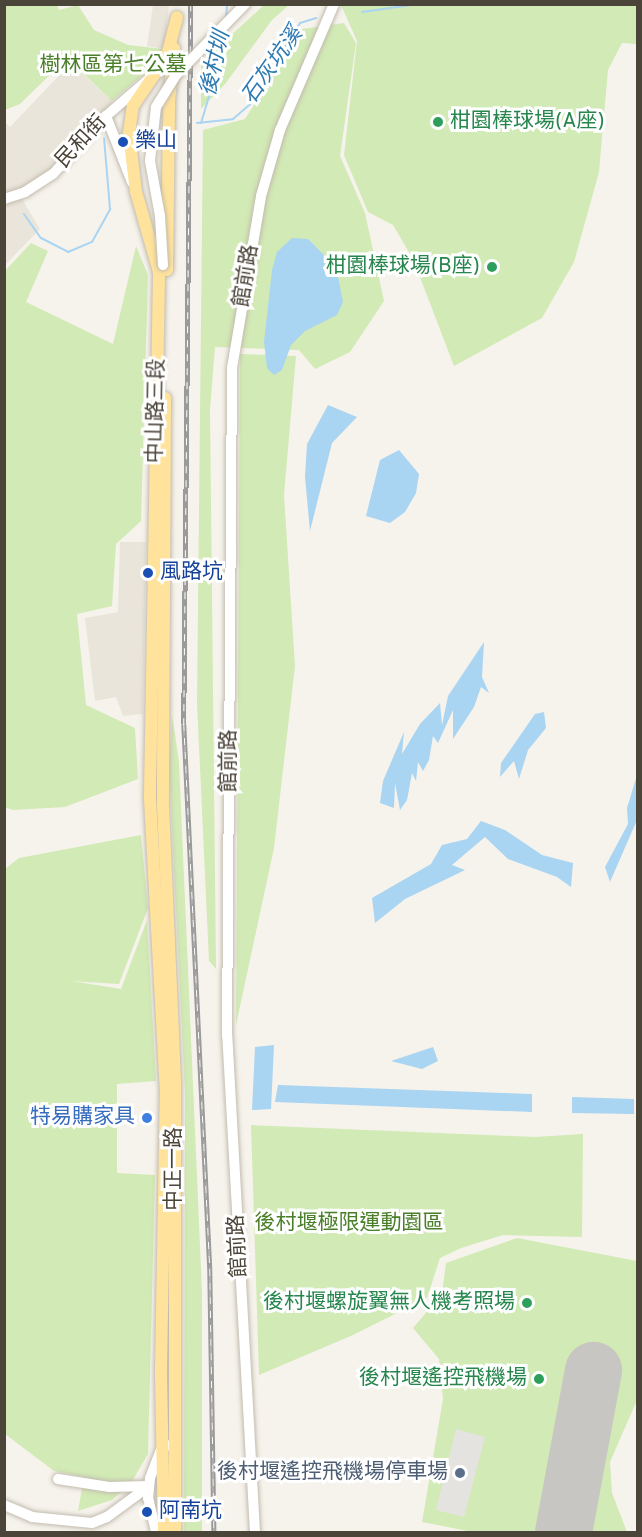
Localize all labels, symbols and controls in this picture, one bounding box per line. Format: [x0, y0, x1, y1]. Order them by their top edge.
water label: 石灰坑溪 [237, 22, 309, 110]
water label: 後村圳 [196, 29, 236, 99]
park label: 樹林區第七公墓 [40, 53, 186, 79]
place label: 柑園棒球場(A座) [450, 109, 604, 135]
street label: 民和街 [51, 110, 113, 174]
marker: 柑園棒球場(A座) [431, 115, 445, 129]
place label: 樂山 [135, 129, 177, 155]
marker: 樂山 [116, 135, 130, 149]
street label: 館前路 [230, 243, 264, 309]
place label: 柑園棒球場(B座) [326, 254, 480, 280]
marker: 柑園棒球場(B座) [485, 260, 499, 274]
street label: 中山路三段 [143, 358, 171, 464]
place label: 風路坑 [160, 560, 223, 586]
marker: 風路坑 [141, 566, 155, 580]
street label: 館前路 [217, 730, 243, 792]
place label: 特易購家具 [30, 1105, 135, 1131]
marker: 特易購家具 [140, 1111, 154, 1125]
street label: 中正一路 [162, 1127, 188, 1211]
park label: 後村堰極限運動園區 [255, 1211, 443, 1237]
street label: 館前路 [225, 1214, 253, 1278]
place label: 後村堰螺旋翼無人機考照場 [263, 1290, 515, 1316]
marker: 後村堰螺旋翼無人機考照場 [520, 1296, 534, 1310]
place label: 後村堰遙控飛機場 [359, 1366, 527, 1392]
marker: 後村堰遙控飛機場 [532, 1372, 546, 1386]
place label: 後村堰遙控飛機場停車場 [217, 1460, 448, 1486]
marker: 後村堰遙控飛機場停車場 [453, 1466, 467, 1480]
place label: 阿南坑 [159, 1499, 222, 1525]
marker: 阿南坑 [140, 1505, 154, 1519]

